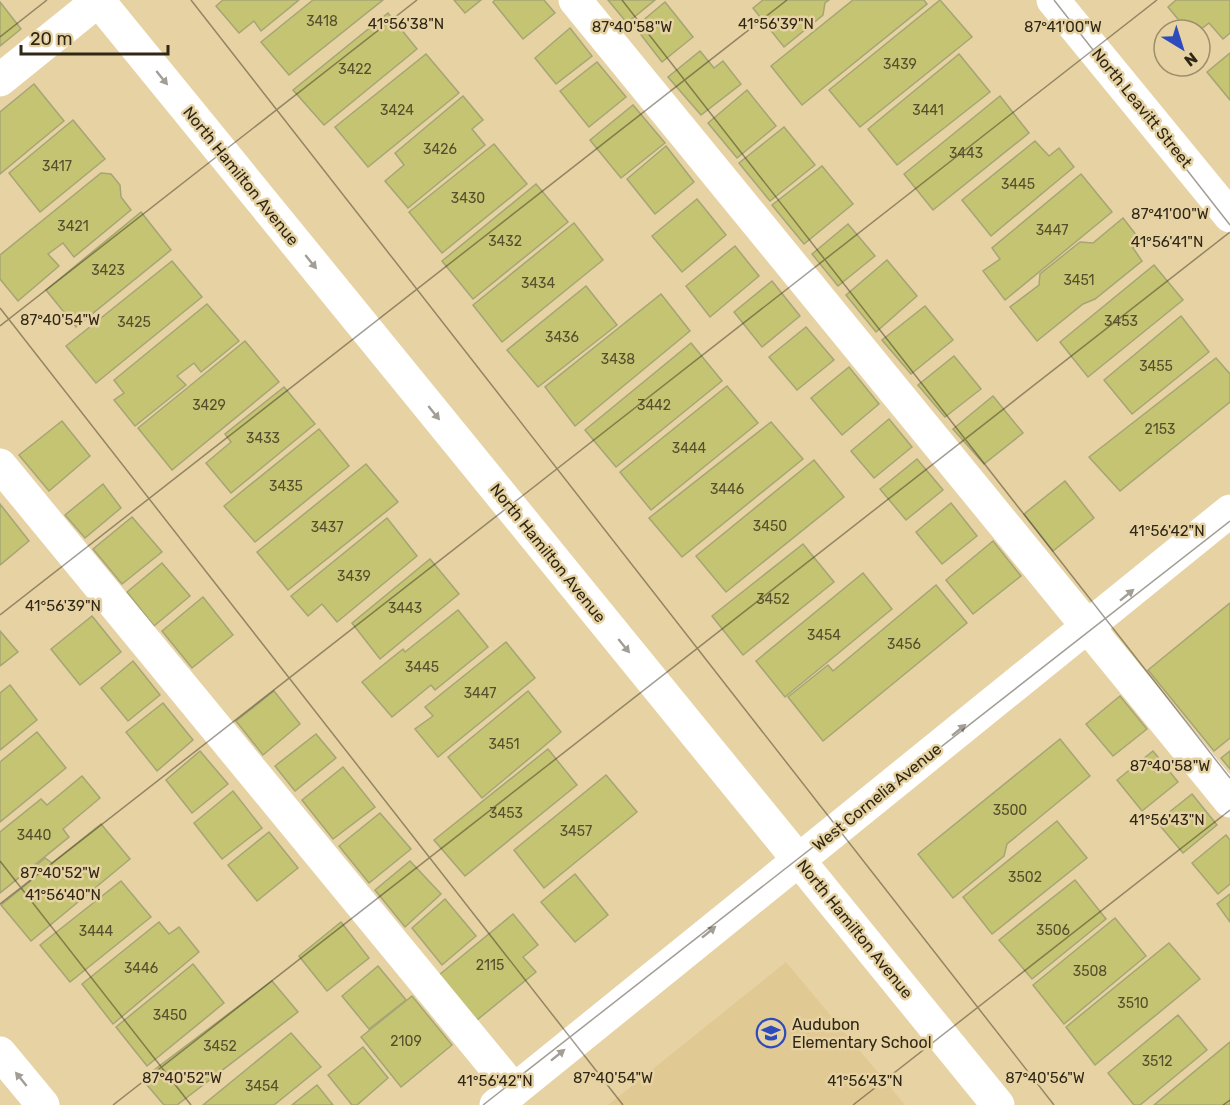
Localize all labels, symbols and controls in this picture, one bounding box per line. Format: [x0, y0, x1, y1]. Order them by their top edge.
house number: 3418 [306, 13, 338, 30]
text: 41°56'38"N [368, 15, 444, 33]
text: 41°56'39"N [738, 15, 814, 33]
scale bar [21, 18, 168, 56]
text: 87°40'58"W [592, 18, 672, 36]
text: 87°41'00"W [1024, 18, 1102, 36]
north arrow [1152, 18, 1212, 78]
text: 20 m [30, 28, 72, 50]
street label: North Leavitt Street [1088, 44, 1196, 172]
house number: 3439 [883, 56, 917, 73]
house number: 3422 [338, 61, 372, 78]
one-way arrow [155, 70, 168, 86]
house number: 3424 [380, 102, 414, 119]
house number: 3441 [912, 102, 944, 119]
street label: North Hamilton Avenue [179, 103, 303, 249]
house number: 3426 [423, 141, 457, 158]
house number: 3443 [949, 145, 983, 162]
house number: 3417 [42, 158, 72, 175]
house number: 3445 [1001, 176, 1035, 193]
house number: 3430 [451, 190, 485, 207]
text: 87°41'00"W [1131, 205, 1209, 223]
house number: 3421 [57, 218, 89, 235]
house number: 3447 [1036, 222, 1068, 239]
house number: 3432 [488, 233, 522, 250]
text: 41°56'41"N [1131, 233, 1203, 251]
one-way arrow [305, 254, 318, 270]
house number: 3423 [91, 262, 125, 279]
house number: 3451 [1063, 272, 1095, 289]
house number: 3434 [521, 275, 555, 292]
text: 87°40'54"W [20, 311, 100, 329]
house number: 3453 [1104, 313, 1138, 330]
house number: 3425 [117, 314, 151, 331]
house number: 3436 [545, 329, 579, 346]
house number: 3438 [601, 351, 635, 368]
house number: 3455 [1139, 358, 1173, 375]
house number: 3429 [192, 397, 226, 414]
house number: 3442 [637, 397, 671, 414]
one-way arrow [428, 405, 441, 421]
house number: 2153 [1145, 421, 1175, 438]
house number: 3433 [246, 430, 280, 447]
house number: 3444 [672, 440, 707, 457]
house number: 3435 [269, 478, 303, 495]
street label: North Hamilton Avenue [486, 480, 610, 626]
house number: 3446 [710, 481, 744, 498]
house number: 3450 [753, 518, 787, 535]
house number: 3437 [311, 519, 343, 536]
text: 41°56'42"N [1129, 522, 1205, 540]
house number: 3439 [337, 568, 371, 585]
one-way arrow [1119, 588, 1135, 601]
house number: 3452 [756, 591, 790, 608]
text: 41°56'39"N [25, 597, 101, 615]
house number: 3443 [388, 600, 422, 617]
house number: 3454 [807, 627, 841, 644]
house number: 3456 [887, 636, 921, 653]
one-way arrow [617, 638, 630, 654]
house number: 3445 [405, 659, 439, 676]
house number: 3447 [464, 685, 496, 702]
one-way arrow [951, 724, 967, 737]
house number: 3451 [488, 736, 520, 753]
street label: West Cornelia Avenue [809, 739, 945, 855]
text: 87°40'58"W [1130, 757, 1210, 775]
house number: 3500 [993, 802, 1027, 819]
house number: 3453 [489, 805, 523, 822]
text: 41°56'43"N [1129, 811, 1205, 829]
house number: 3457 [560, 823, 592, 840]
house number: 3440 [17, 827, 51, 844]
street label: North Hamilton Avenue [793, 856, 917, 1002]
text: 87°40'52"W [20, 864, 100, 882]
house number: 3502 [1008, 869, 1042, 886]
text: 41°56'40"N [25, 886, 101, 904]
house number: 3506 [1036, 922, 1070, 939]
house number: 3444 [79, 923, 114, 940]
one-way arrow [701, 926, 717, 939]
house number: 2115 [476, 957, 504, 974]
house number: 3446 [124, 960, 158, 977]
house number: 3508 [1073, 963, 1107, 980]
house number: 3510 [1117, 995, 1149, 1012]
house number: 3450 [153, 1007, 187, 1024]
place label: Audubon Elementary School [792, 1015, 932, 1052]
school or university icon: Audubon Elementary School [755, 1017, 787, 1049]
house number: 2109 [390, 1033, 422, 1050]
house number: 3452 [203, 1038, 237, 1055]
one-way arrow [550, 1049, 565, 1062]
house number: 3512 [1142, 1053, 1172, 1070]
text: 87°40'52"W [142, 1069, 222, 1087]
text: 87°40'54"W [573, 1069, 653, 1087]
text: 87°40'56"W [1005, 1069, 1085, 1087]
one-way arrow [15, 1071, 28, 1087]
text: 41°56'42"N [457, 1072, 533, 1090]
text: 41°56'43"N [827, 1072, 903, 1090]
house number: 3454 [245, 1078, 279, 1095]

